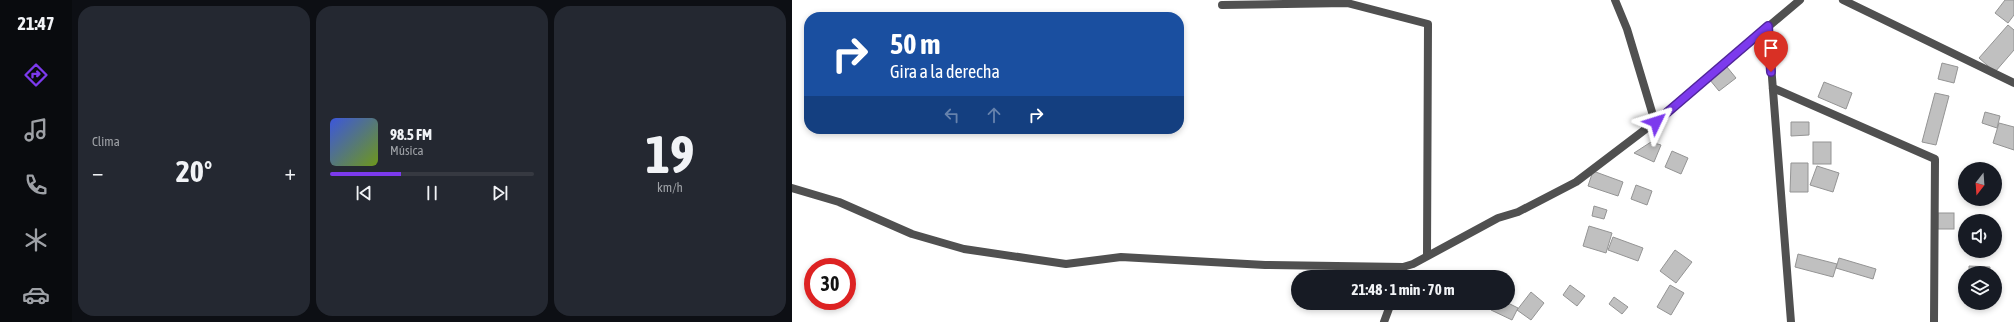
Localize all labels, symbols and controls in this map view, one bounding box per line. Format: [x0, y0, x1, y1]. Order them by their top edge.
text: 21:47 [17, 13, 55, 34]
icon: right [824, 28, 876, 80]
text: 50 m [890, 28, 940, 60]
pin [1754, 31, 1788, 72]
icon: arrive [1760, 37, 1782, 59]
icon: directions [22, 61, 50, 89]
text: Gira a la derecha [890, 61, 1000, 82]
position arrow [1635, 101, 1677, 143]
icon: left [941, 104, 963, 126]
icon: ahead [983, 104, 1005, 126]
icon: right [1025, 104, 1047, 126]
icon: music [22, 116, 50, 144]
text: 19 [646, 124, 694, 184]
text: 98.5 FM [390, 126, 432, 143]
text: Clima [92, 134, 120, 149]
text: Música [390, 143, 423, 158]
text: 20° [176, 154, 212, 188]
text: − [92, 159, 103, 185]
text: + [285, 159, 296, 185]
north arrow [1958, 162, 2002, 206]
map controls [1958, 162, 2002, 310]
icon: phone [22, 171, 50, 199]
text: km/h [657, 180, 683, 195]
icon: previous [353, 182, 375, 204]
icon: pause [421, 182, 443, 204]
icon: next [489, 182, 511, 204]
button: sound [1958, 214, 2002, 258]
icon: climate [22, 226, 50, 254]
speed limit sign: 30 [804, 258, 856, 310]
button: layers [1958, 266, 2002, 310]
icon: car [22, 281, 50, 309]
text: 21:48 · 1 min · 70 m [1351, 281, 1455, 298]

